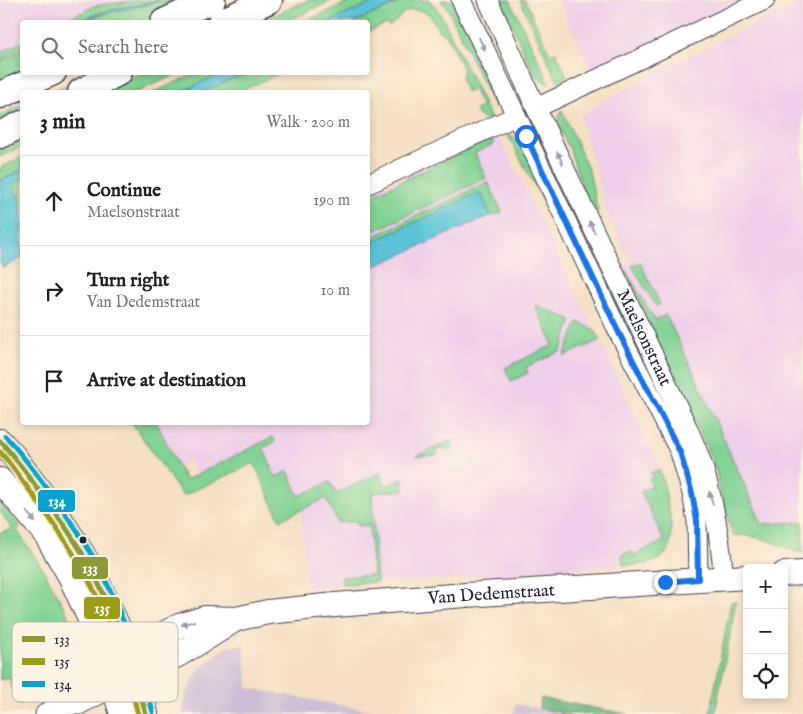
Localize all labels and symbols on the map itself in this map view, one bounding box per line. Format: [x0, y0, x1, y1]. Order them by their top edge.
one-way arrow [478, 37, 486, 51]
route start [515, 125, 538, 148]
one-way arrow [556, 151, 564, 165]
one-way arrow [588, 220, 596, 234]
street label: Maelsonstraat [611, 286, 676, 390]
line badge: 134 [37, 489, 76, 513]
one-way arrow [707, 490, 715, 505]
text: 134 [48, 493, 67, 511]
one-way arrow [26, 510, 37, 523]
unlabelled marker [78, 535, 88, 545]
line badge: 133 [71, 556, 109, 580]
text: 133 [82, 560, 98, 578]
route end [654, 571, 677, 594]
street label: Van Dedemstraat [426, 579, 556, 611]
line badge: 135 [83, 596, 121, 620]
text: 135 [94, 600, 110, 618]
one-way arrow [181, 620, 196, 627]
legend [12, 622, 178, 702]
text: 133 [54, 631, 70, 649]
text: 135 [54, 653, 70, 671]
text: 134 [54, 676, 71, 694]

